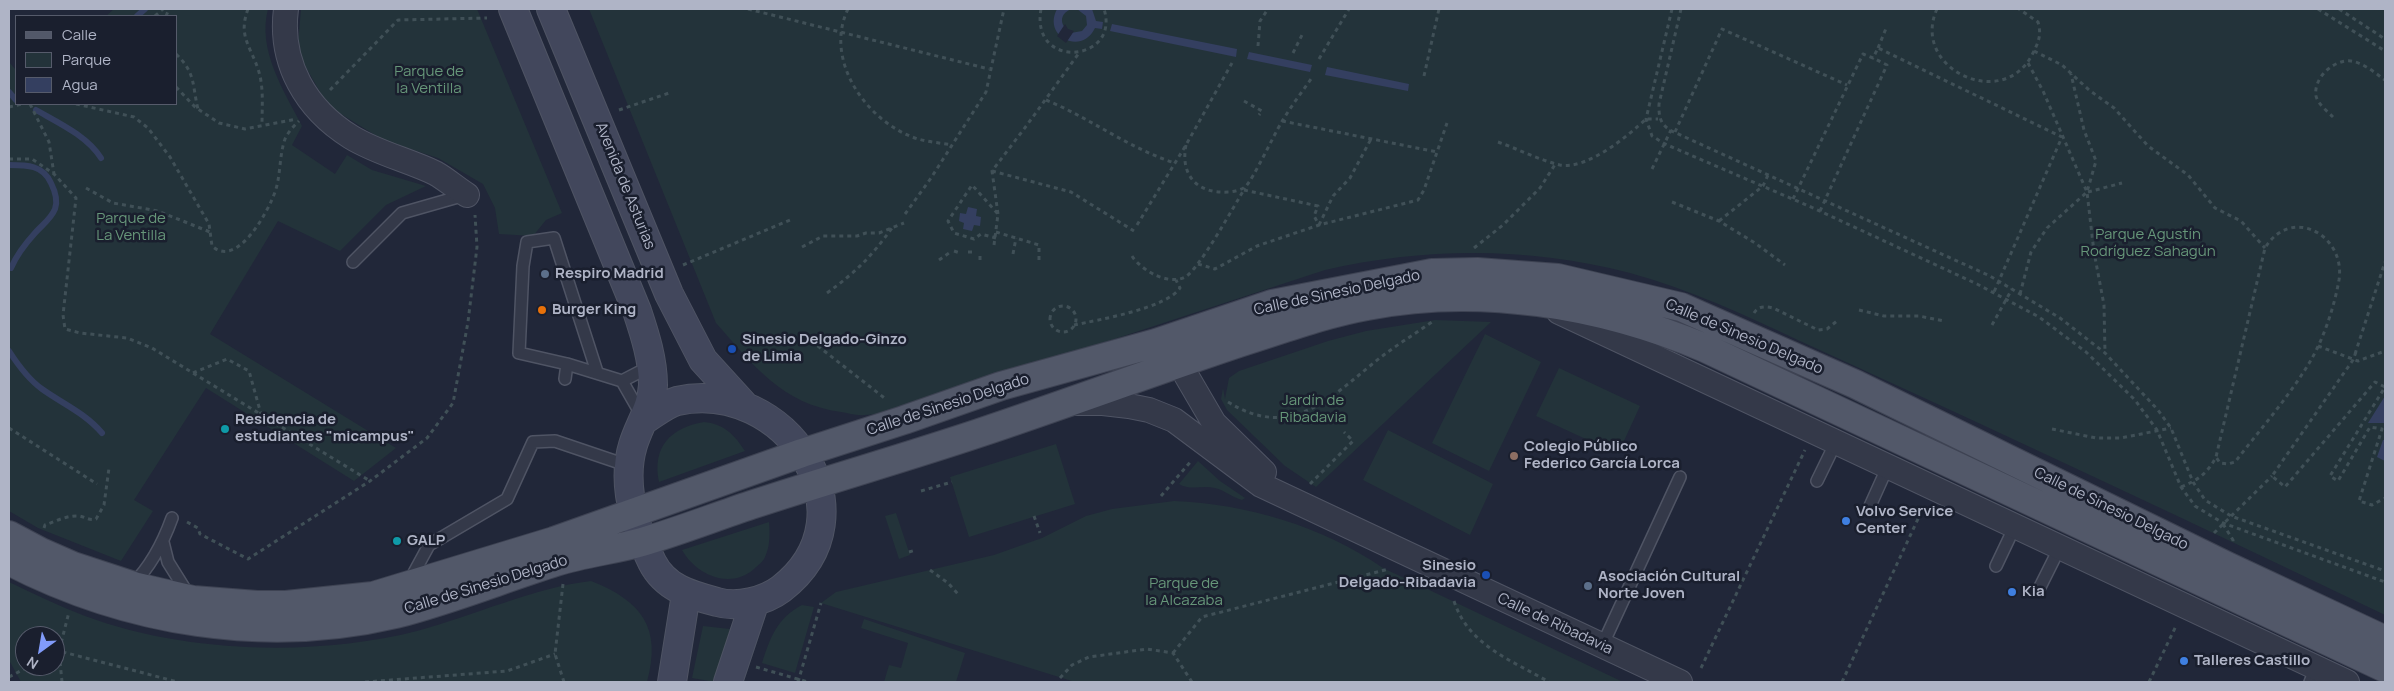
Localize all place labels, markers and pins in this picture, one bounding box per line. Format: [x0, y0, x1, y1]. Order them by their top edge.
place label: Respiro Madrid [555, 265, 664, 283]
marker: Respiro Madrid [539, 268, 551, 280]
place label: Burger King [552, 301, 636, 319]
marker: Burger King [536, 304, 548, 316]
place label: Sinesio Delgado-Ginzo de Limia [742, 331, 907, 366]
marker: Sinesio Delgado-Ginzo de Limia [726, 343, 738, 355]
place label: Residencia de estudiantes "micampus" [235, 411, 415, 446]
marker: Residencia de estudiantes "micampus" [219, 423, 231, 435]
place label: Colegio Público Federico García Lorca [1524, 438, 1680, 473]
marker: Colegio Público Federico García Lorca [1508, 450, 1520, 462]
place label: Volvo Service Center [1856, 503, 1953, 538]
marker: Volvo Service Center [1840, 515, 1852, 527]
place label: GALP [407, 532, 445, 550]
marker: GALP [391, 535, 403, 547]
place label: Sinesio Delgado-Ribadavia [1339, 557, 1476, 592]
place label: Asociación Cultural Norte Joven [1598, 568, 1740, 603]
marker: Sinesio Delgado-Ribadavia [1480, 569, 1492, 581]
marker: Asociación Cultural Norte Joven [1582, 580, 1594, 592]
place label: Kia [2022, 583, 2045, 601]
marker: Kia [2006, 586, 2018, 598]
place label: Talleres Castillo [2194, 652, 2310, 670]
marker: Talleres Castillo [2178, 655, 2190, 667]

